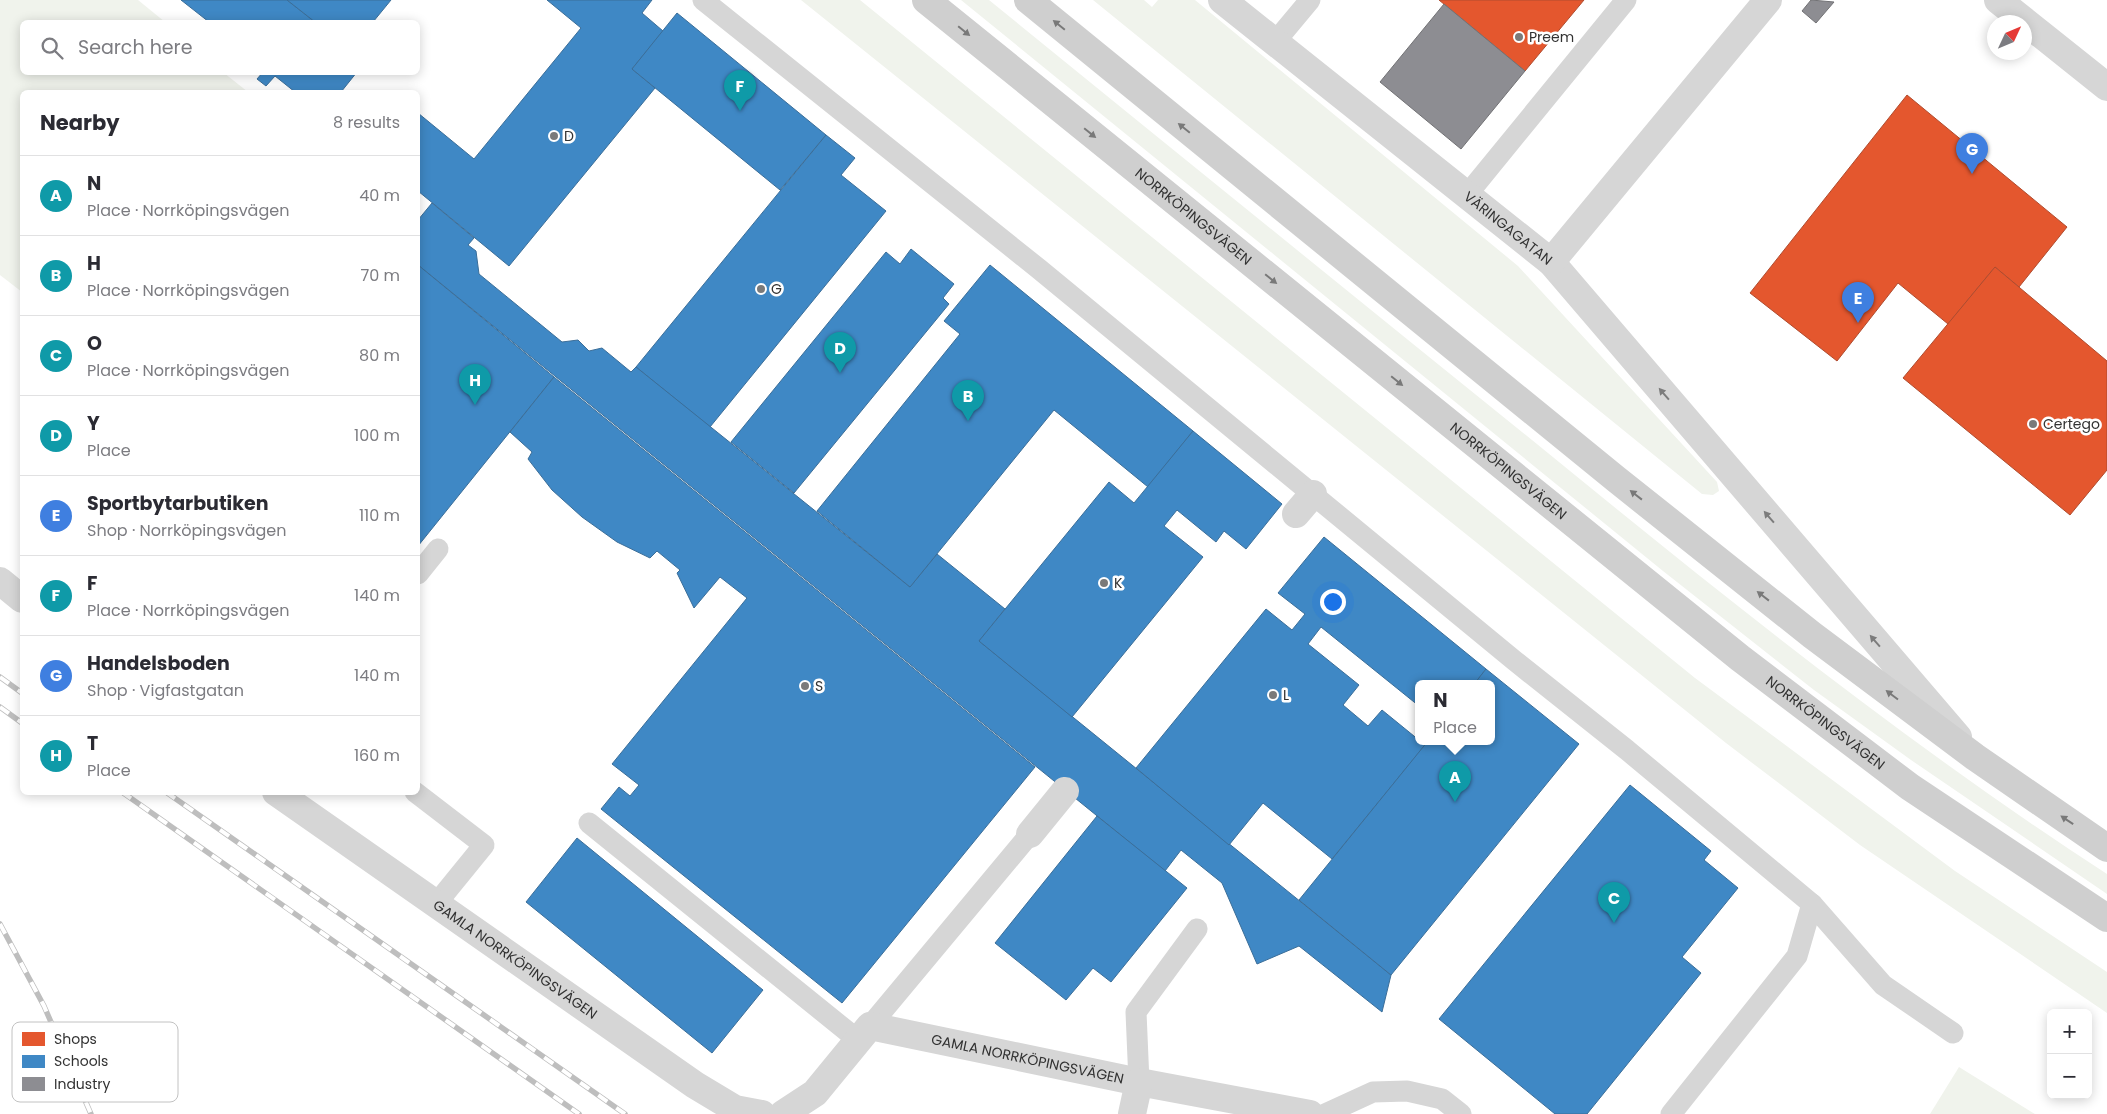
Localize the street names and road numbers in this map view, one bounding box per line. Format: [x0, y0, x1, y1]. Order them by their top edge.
street label: NORRKÖPINGSVÄGEN [1131, 163, 1256, 270]
street label: VÄRINGAGATAN [1460, 186, 1557, 270]
street label: NORRKÖPINGSVÄGEN [1446, 418, 1571, 524]
street label: NORRKÖPINGSVÄGEN [1762, 671, 1889, 775]
street label: GAMLA NORRKÖPINGSVÄGEN [429, 895, 601, 1024]
street label: GAMLA NORRKÖPINGSVÄGEN [930, 1029, 1126, 1089]

